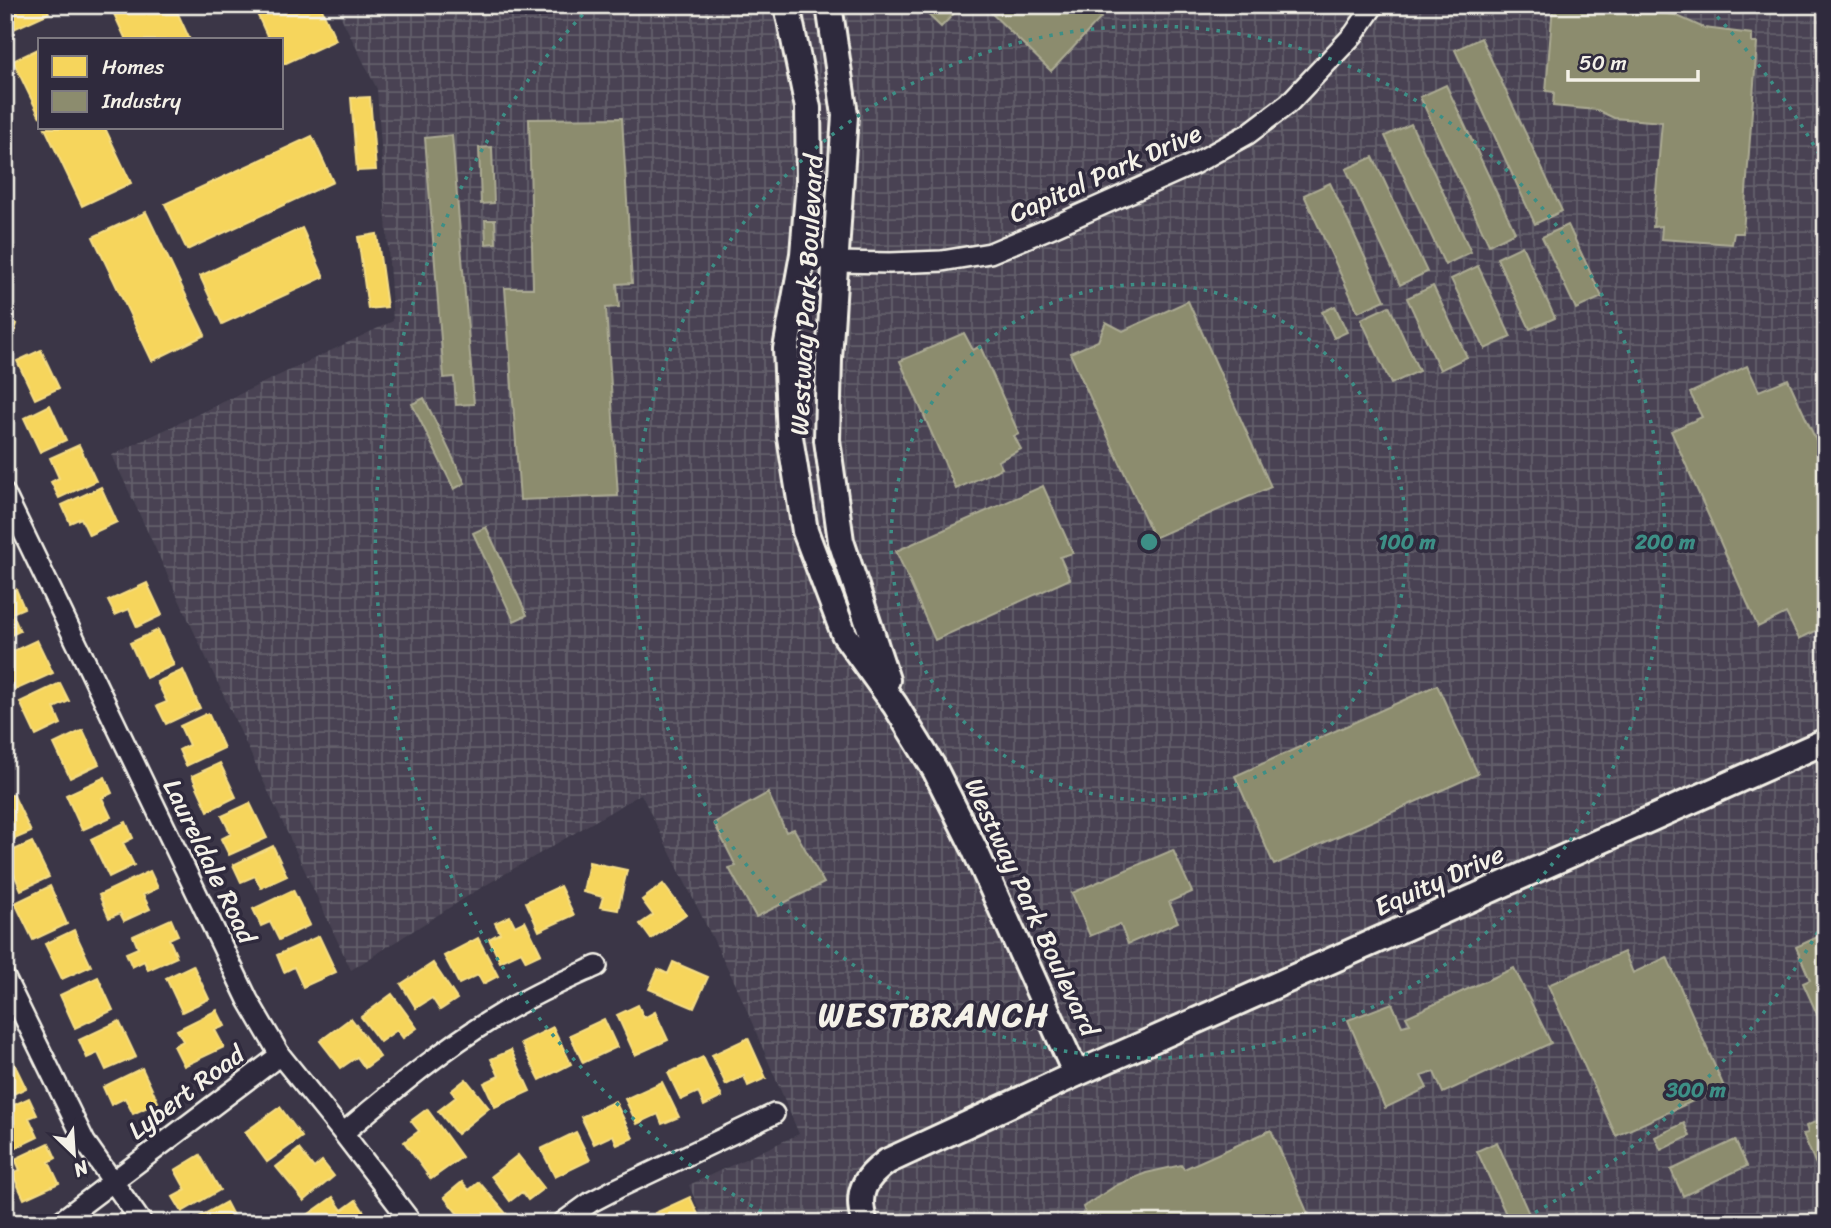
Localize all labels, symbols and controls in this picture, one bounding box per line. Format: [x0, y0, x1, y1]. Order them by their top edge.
legend [38, 38, 284, 130]
scale bar [1568, 38, 1698, 82]
text: 50 m [1579, 44, 1627, 82]
text: Homes [102, 48, 164, 86]
text: Industry [101, 82, 181, 120]
street label: Capital Park Drive [1001, 110, 1209, 236]
street label: Westway Park Boulevard [776, 151, 836, 437]
text: 100 m [1378, 523, 1436, 561]
text: 200 m [1634, 523, 1696, 561]
centre of rings [1137, 530, 1161, 554]
street label: Laureldale Road [150, 770, 271, 954]
street label: Westway Park Boulevard [952, 770, 1113, 1046]
street label: Equity Drive [1366, 831, 1512, 929]
district label: WESTBRANCH [818, 986, 1050, 1044]
street label: Lybert Road [117, 1031, 256, 1152]
text: 300 m [1665, 1071, 1727, 1109]
north arrow [38, 1120, 108, 1190]
text: N [67, 1151, 95, 1187]

